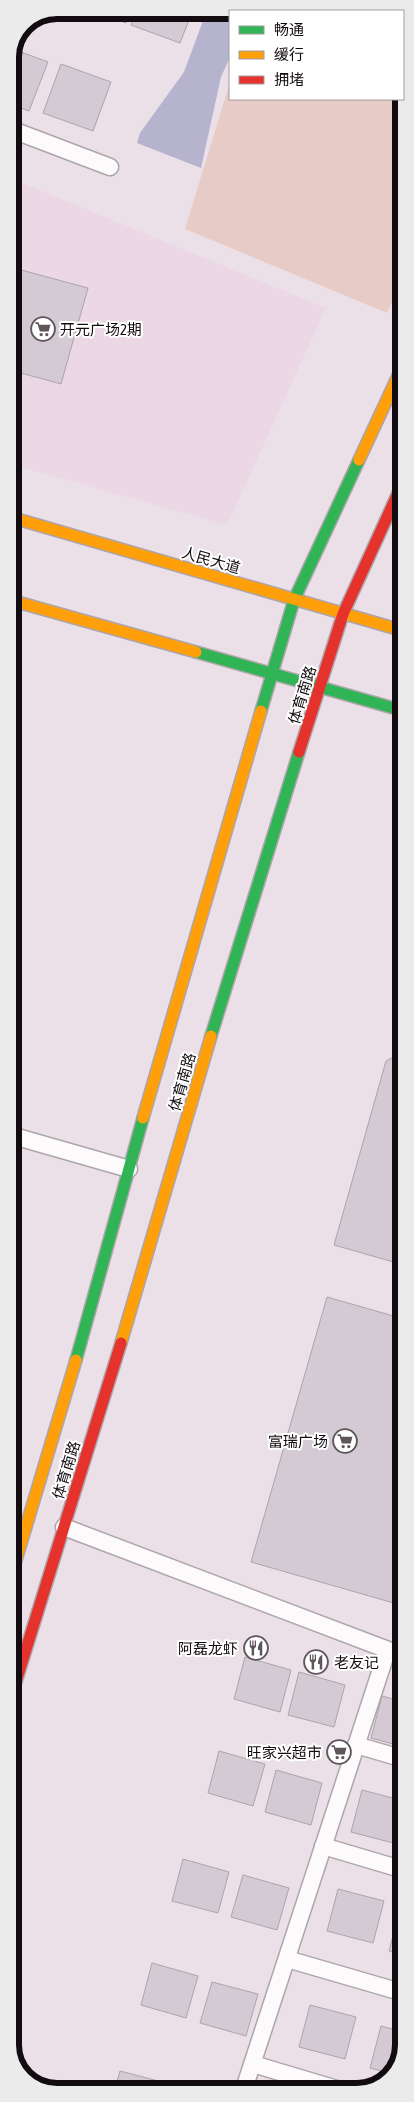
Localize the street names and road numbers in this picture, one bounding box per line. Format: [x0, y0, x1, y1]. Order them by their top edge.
street label: 人民大道 [180, 544, 242, 576]
street label: 体育南路 [285, 664, 319, 726]
street label: 体育南路 [166, 1051, 198, 1113]
street label: 体育南路 [49, 1439, 83, 1501]

